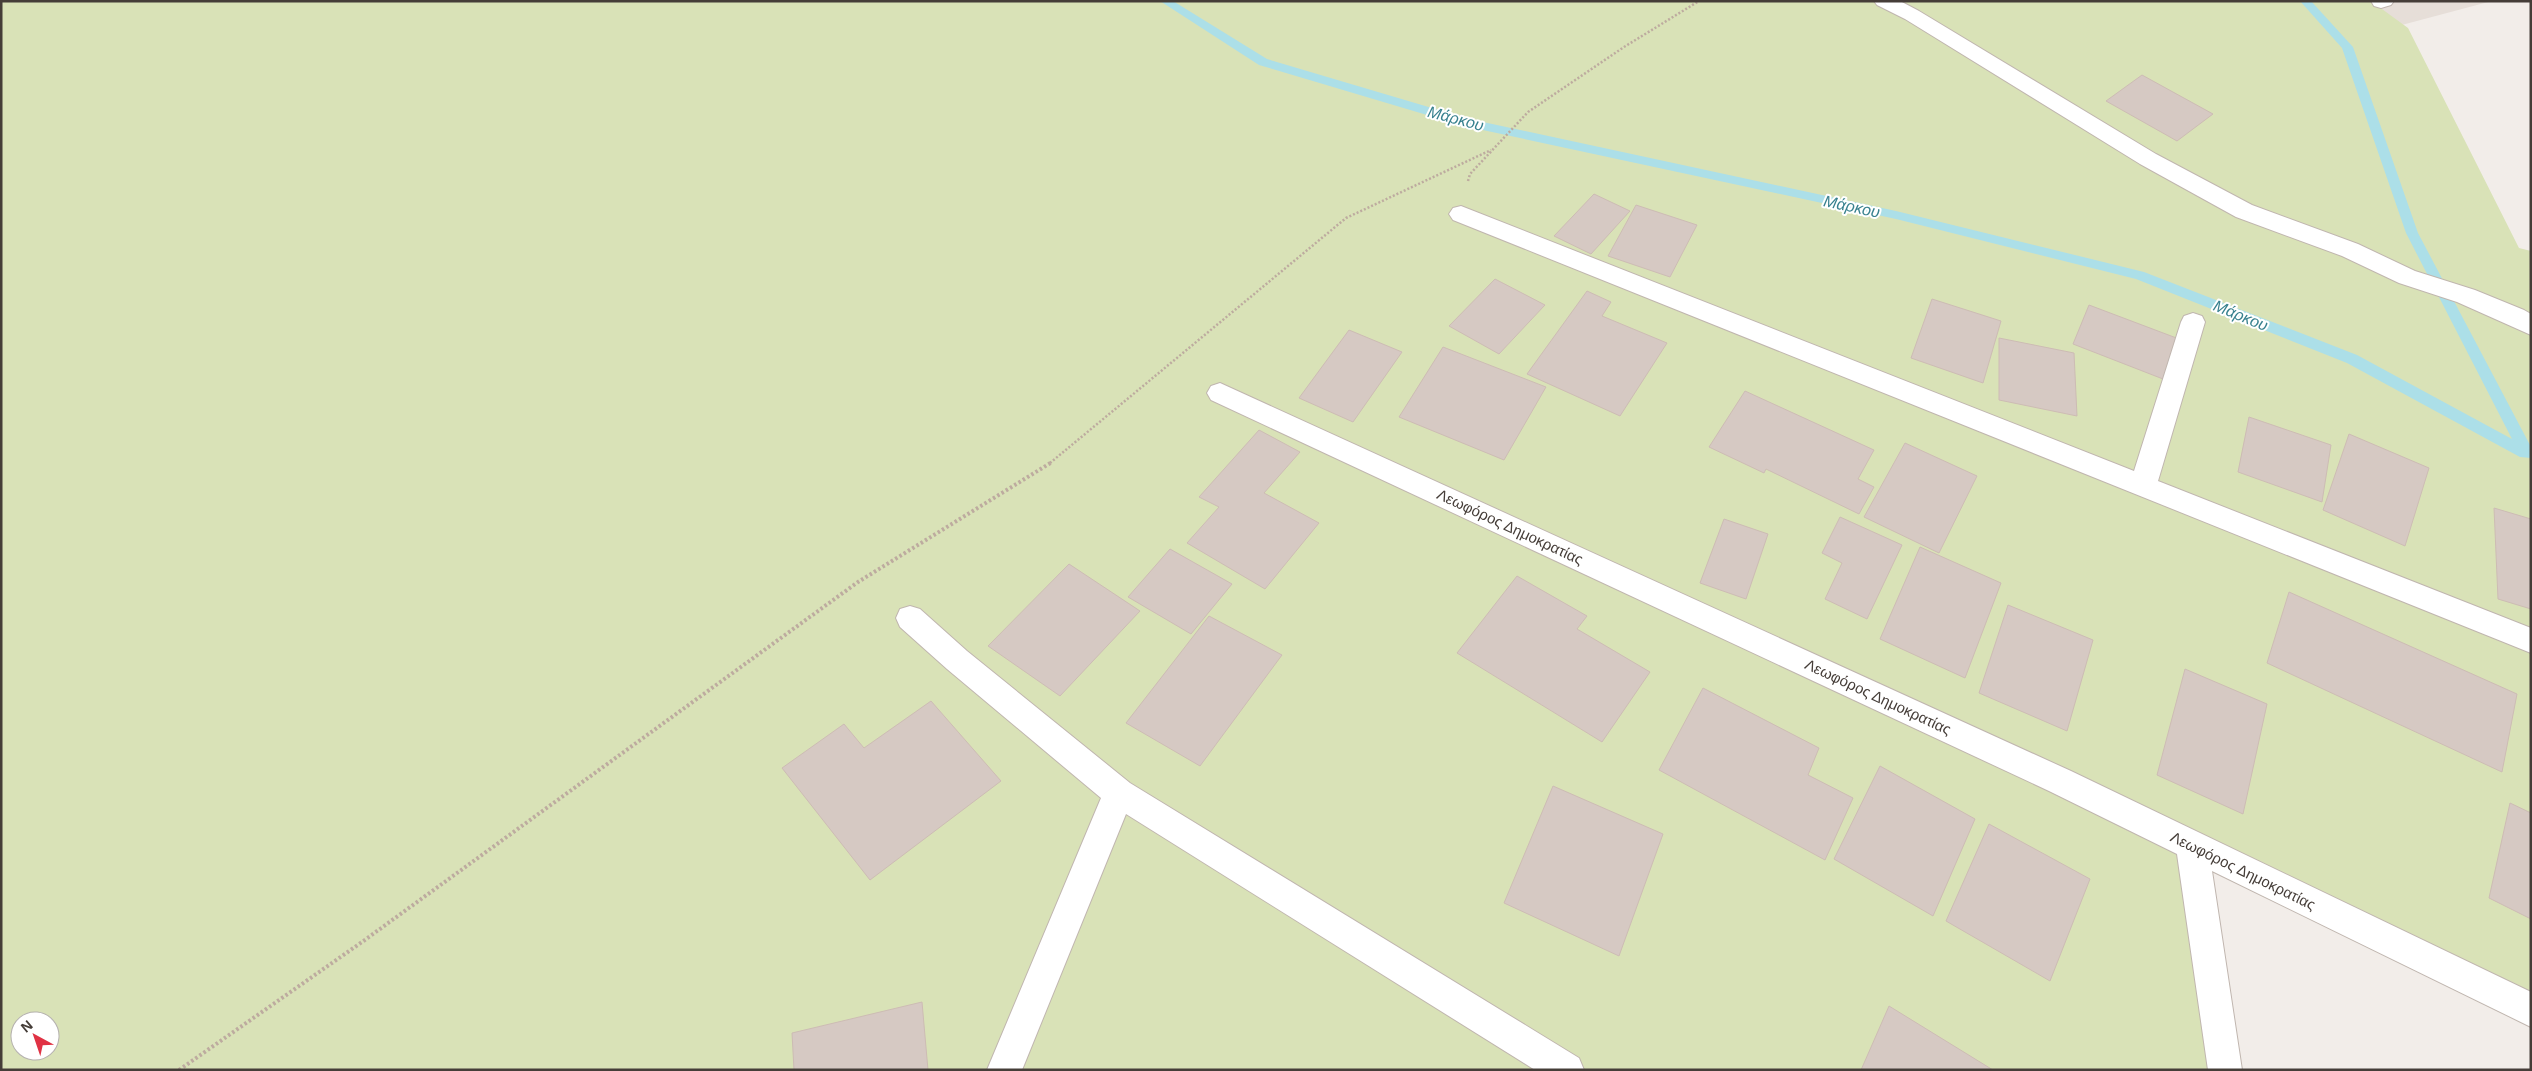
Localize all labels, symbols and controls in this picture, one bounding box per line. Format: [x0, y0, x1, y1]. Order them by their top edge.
water label: Μάρκου [1426, 103, 1486, 134]
water label: Μάρκου [1822, 192, 1882, 221]
water label: Μάρκου [2211, 297, 2271, 334]
street label: Λεωφόρος Δημοκρατίας [1435, 485, 1586, 568]
street label: Λεωφόρος Δημοκρατίας [1803, 655, 1954, 738]
street label: Λεωφόρος Δημοκρατίας [2168, 828, 2318, 913]
north arrow [10, 1011, 60, 1061]
text: N [18, 1017, 36, 1035]

